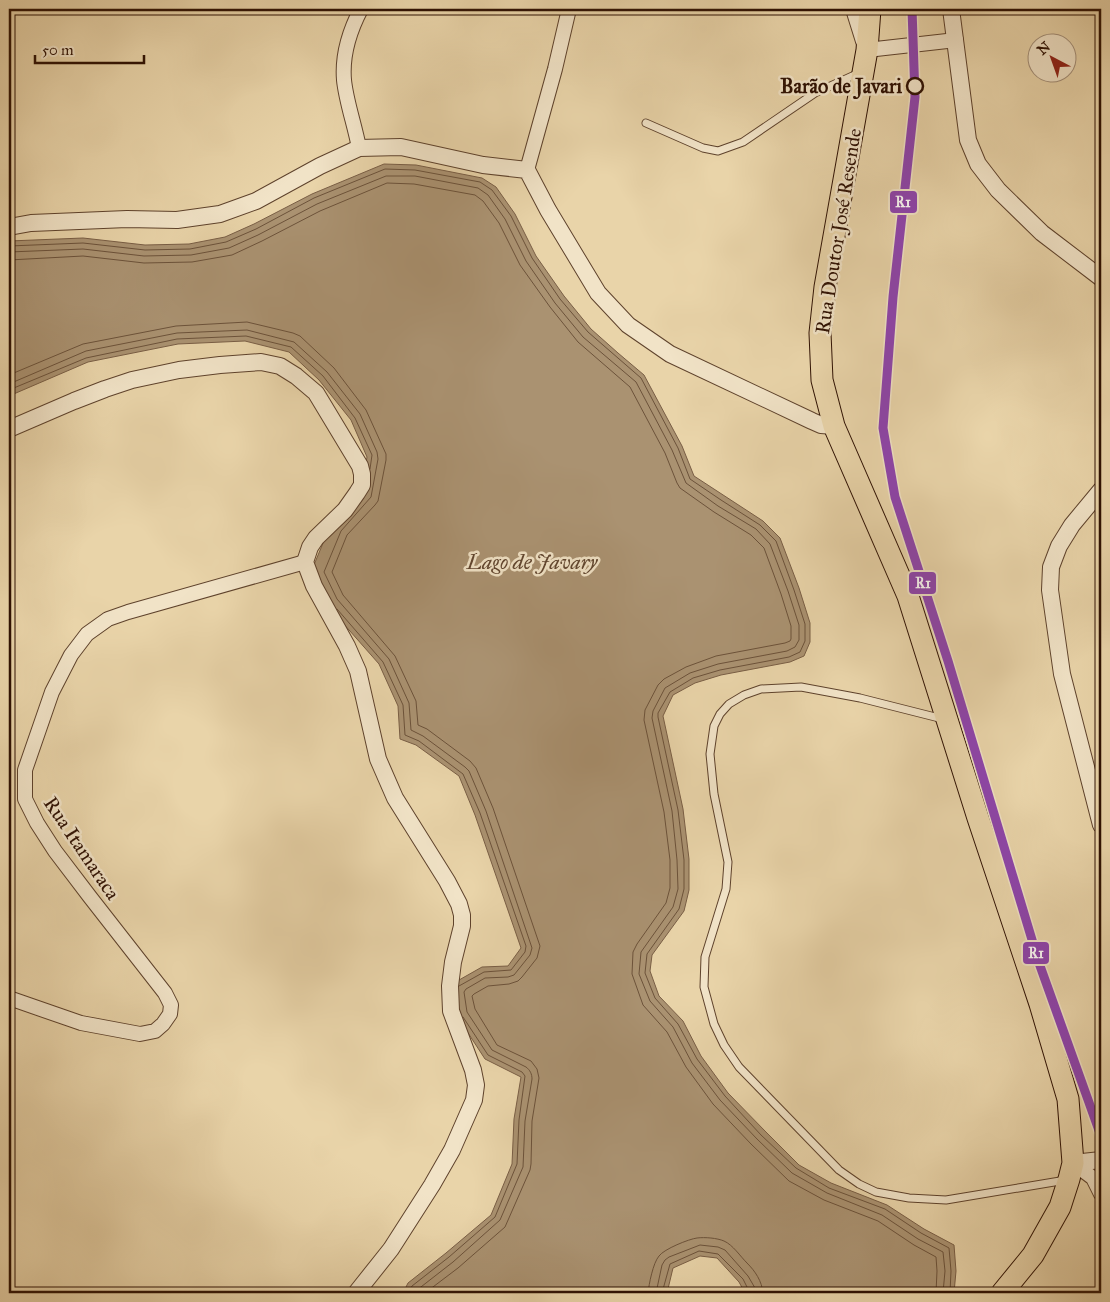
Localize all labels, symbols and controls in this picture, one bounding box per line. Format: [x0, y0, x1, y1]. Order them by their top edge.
scale bar [35, 32, 144, 64]
north arrow [1028, 32, 1078, 82]
text: N [1034, 38, 1054, 59]
text: 50 m [42, 41, 74, 59]
place label: Barão de Javari [780, 74, 902, 100]
marker: Barão de Javari [906, 77, 924, 95]
street label: Rua Doutor José Resende [810, 126, 867, 336]
line badge: R1 [889, 190, 918, 214]
text: R1 [895, 194, 911, 211]
water label: Lago de Javary [466, 549, 598, 575]
line badge: R1 [908, 571, 937, 595]
text: R1 [915, 575, 931, 592]
street label: Rua Itamaraca [39, 792, 126, 905]
line badge: R1 [1022, 941, 1050, 965]
text: R1 [1028, 945, 1044, 962]

